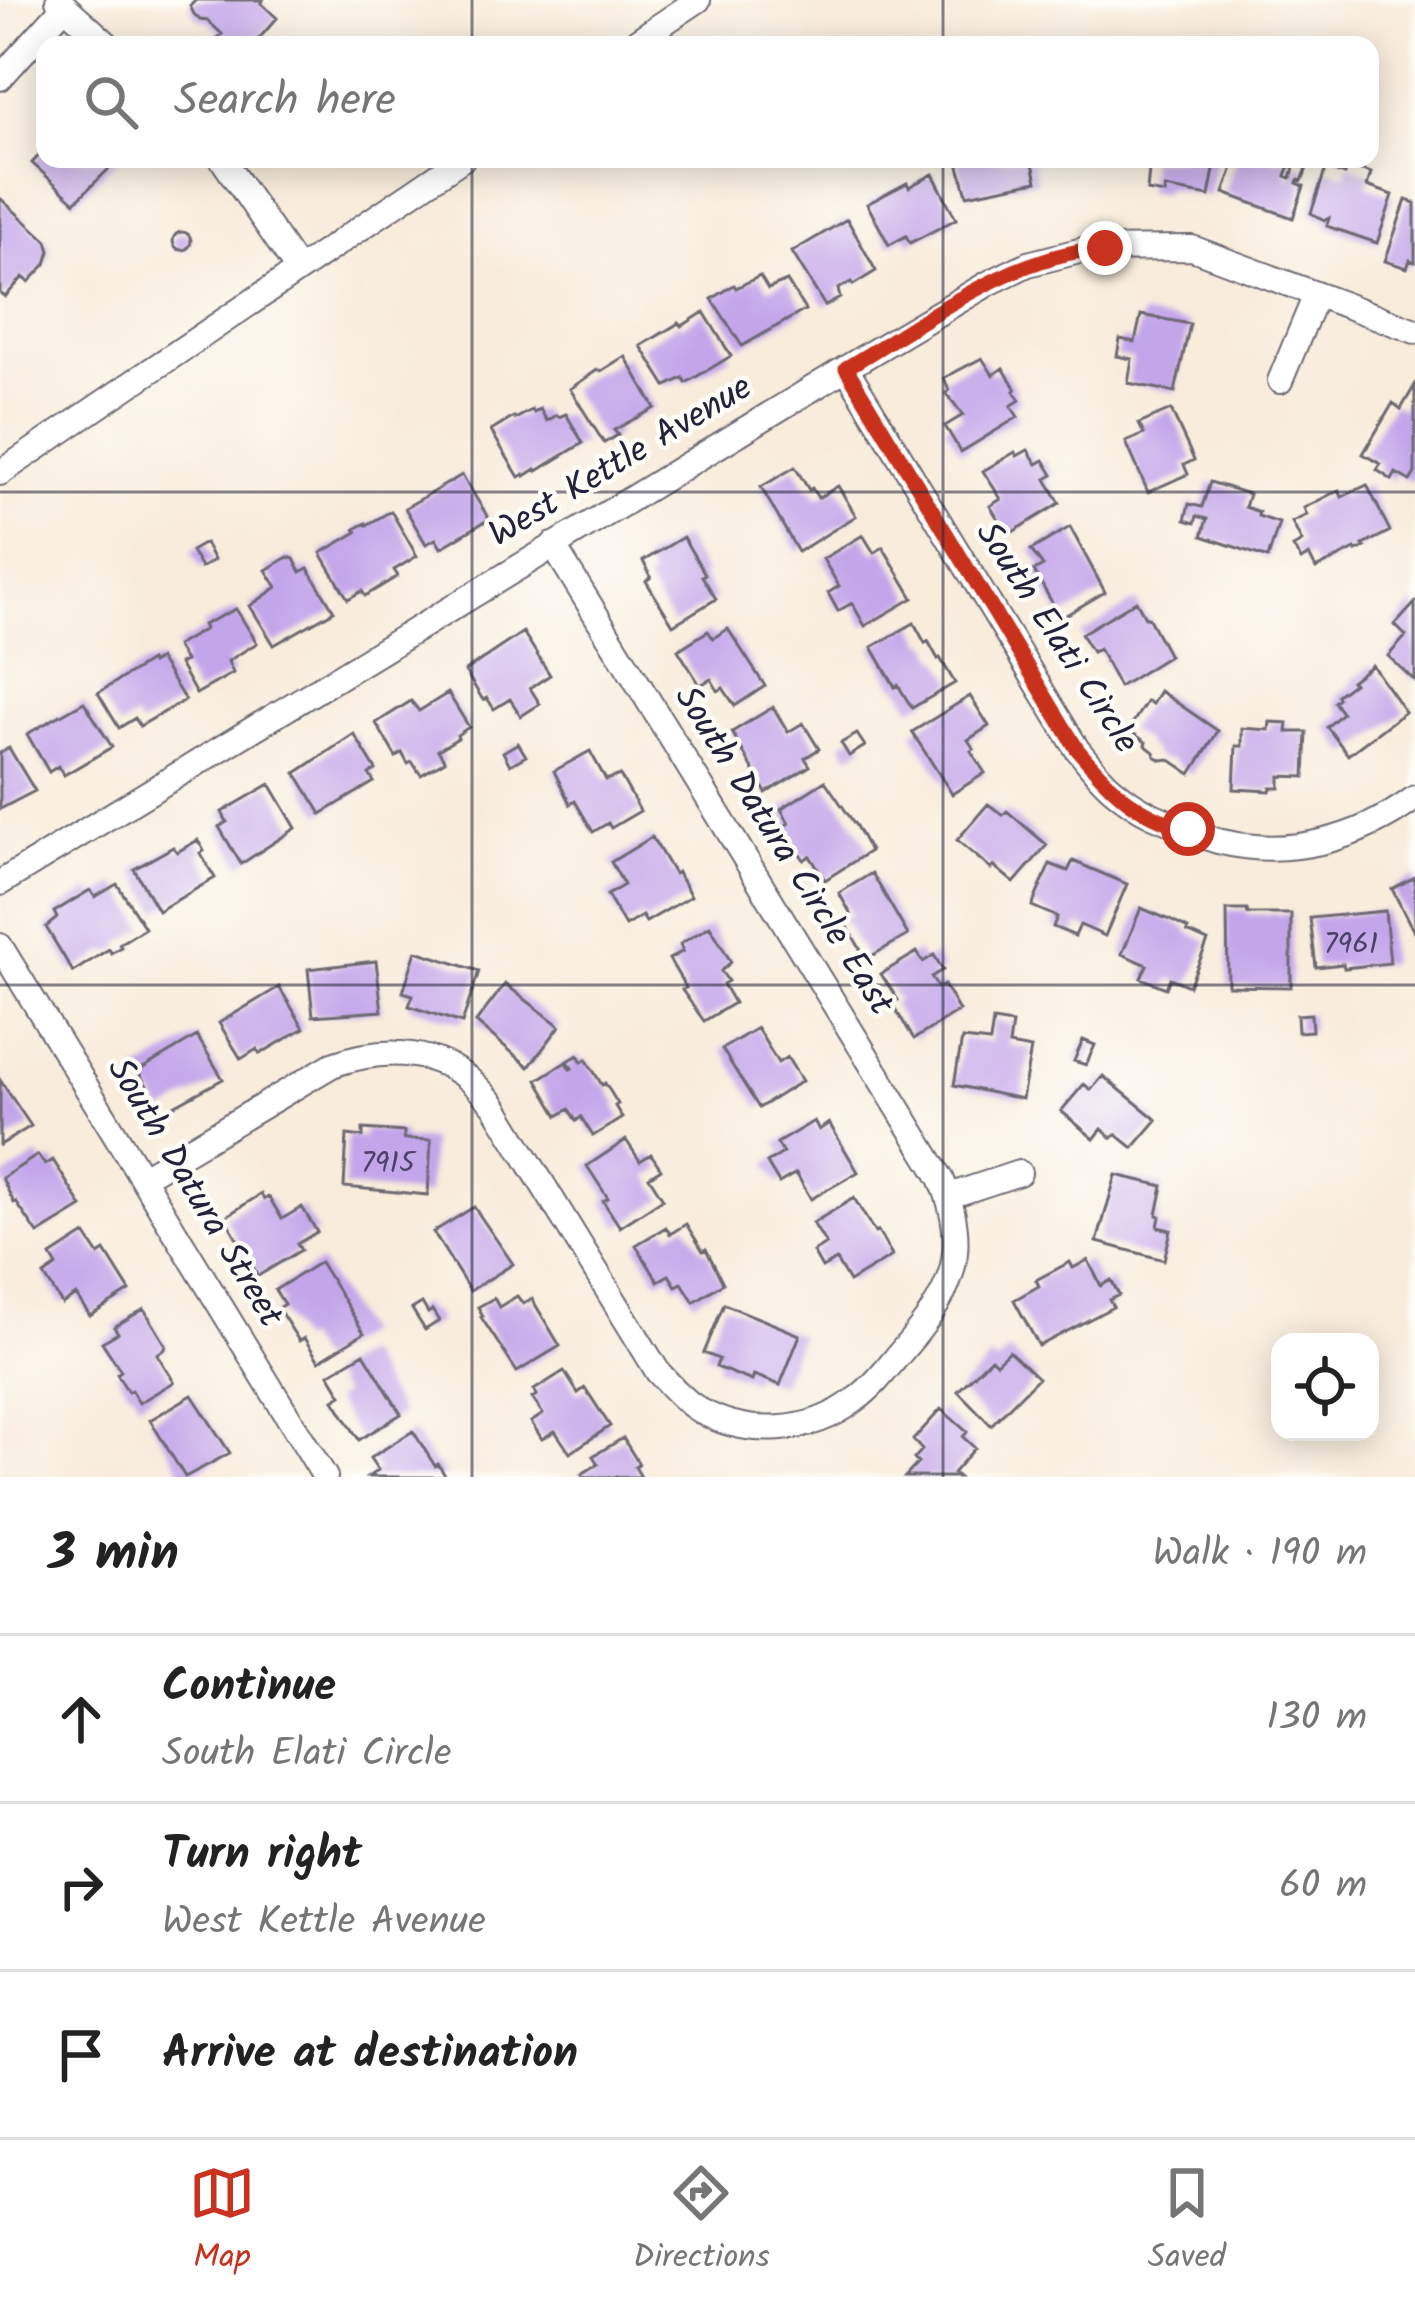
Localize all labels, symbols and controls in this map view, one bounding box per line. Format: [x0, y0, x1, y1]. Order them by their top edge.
search box [36, 36, 1379, 168]
text: Search here [174, 66, 396, 138]
icon: search [78, 69, 144, 135]
route end [1078, 221, 1132, 275]
street label: West Kettle Avenue [478, 361, 764, 563]
street label: South Elati Circle [959, 510, 1153, 766]
street label: South Datura Circle East [658, 675, 908, 1028]
route start [1161, 802, 1215, 856]
house number: 7961 [1324, 921, 1378, 969]
street label: South Datura Street [91, 1047, 298, 1340]
house number: 7915 [361, 1140, 417, 1188]
map controls [1271, 1333, 1379, 1441]
button: locate [1271, 1333, 1379, 1441]
text: 3 min [48, 1515, 179, 1596]
text: Walk · 190 m [1152, 1524, 1367, 1586]
text: Continue [162, 1652, 336, 1724]
icon: ahead [48, 1686, 114, 1752]
text: 130 m [1266, 1688, 1367, 1750]
text: South Elati Circle [162, 1724, 451, 1786]
text: Turn right [162, 1820, 362, 1892]
icon: right [48, 1854, 114, 1920]
text: 60 m [1279, 1856, 1367, 1918]
text: West Kettle Avenue [162, 1892, 486, 1954]
text: Arrive at destination [162, 2019, 578, 2091]
icon: arrive [48, 2022, 114, 2088]
tab: Map [189, 2160, 255, 2285]
tab: Directions [633, 2160, 770, 2285]
tab: Saved [1148, 2160, 1226, 2285]

